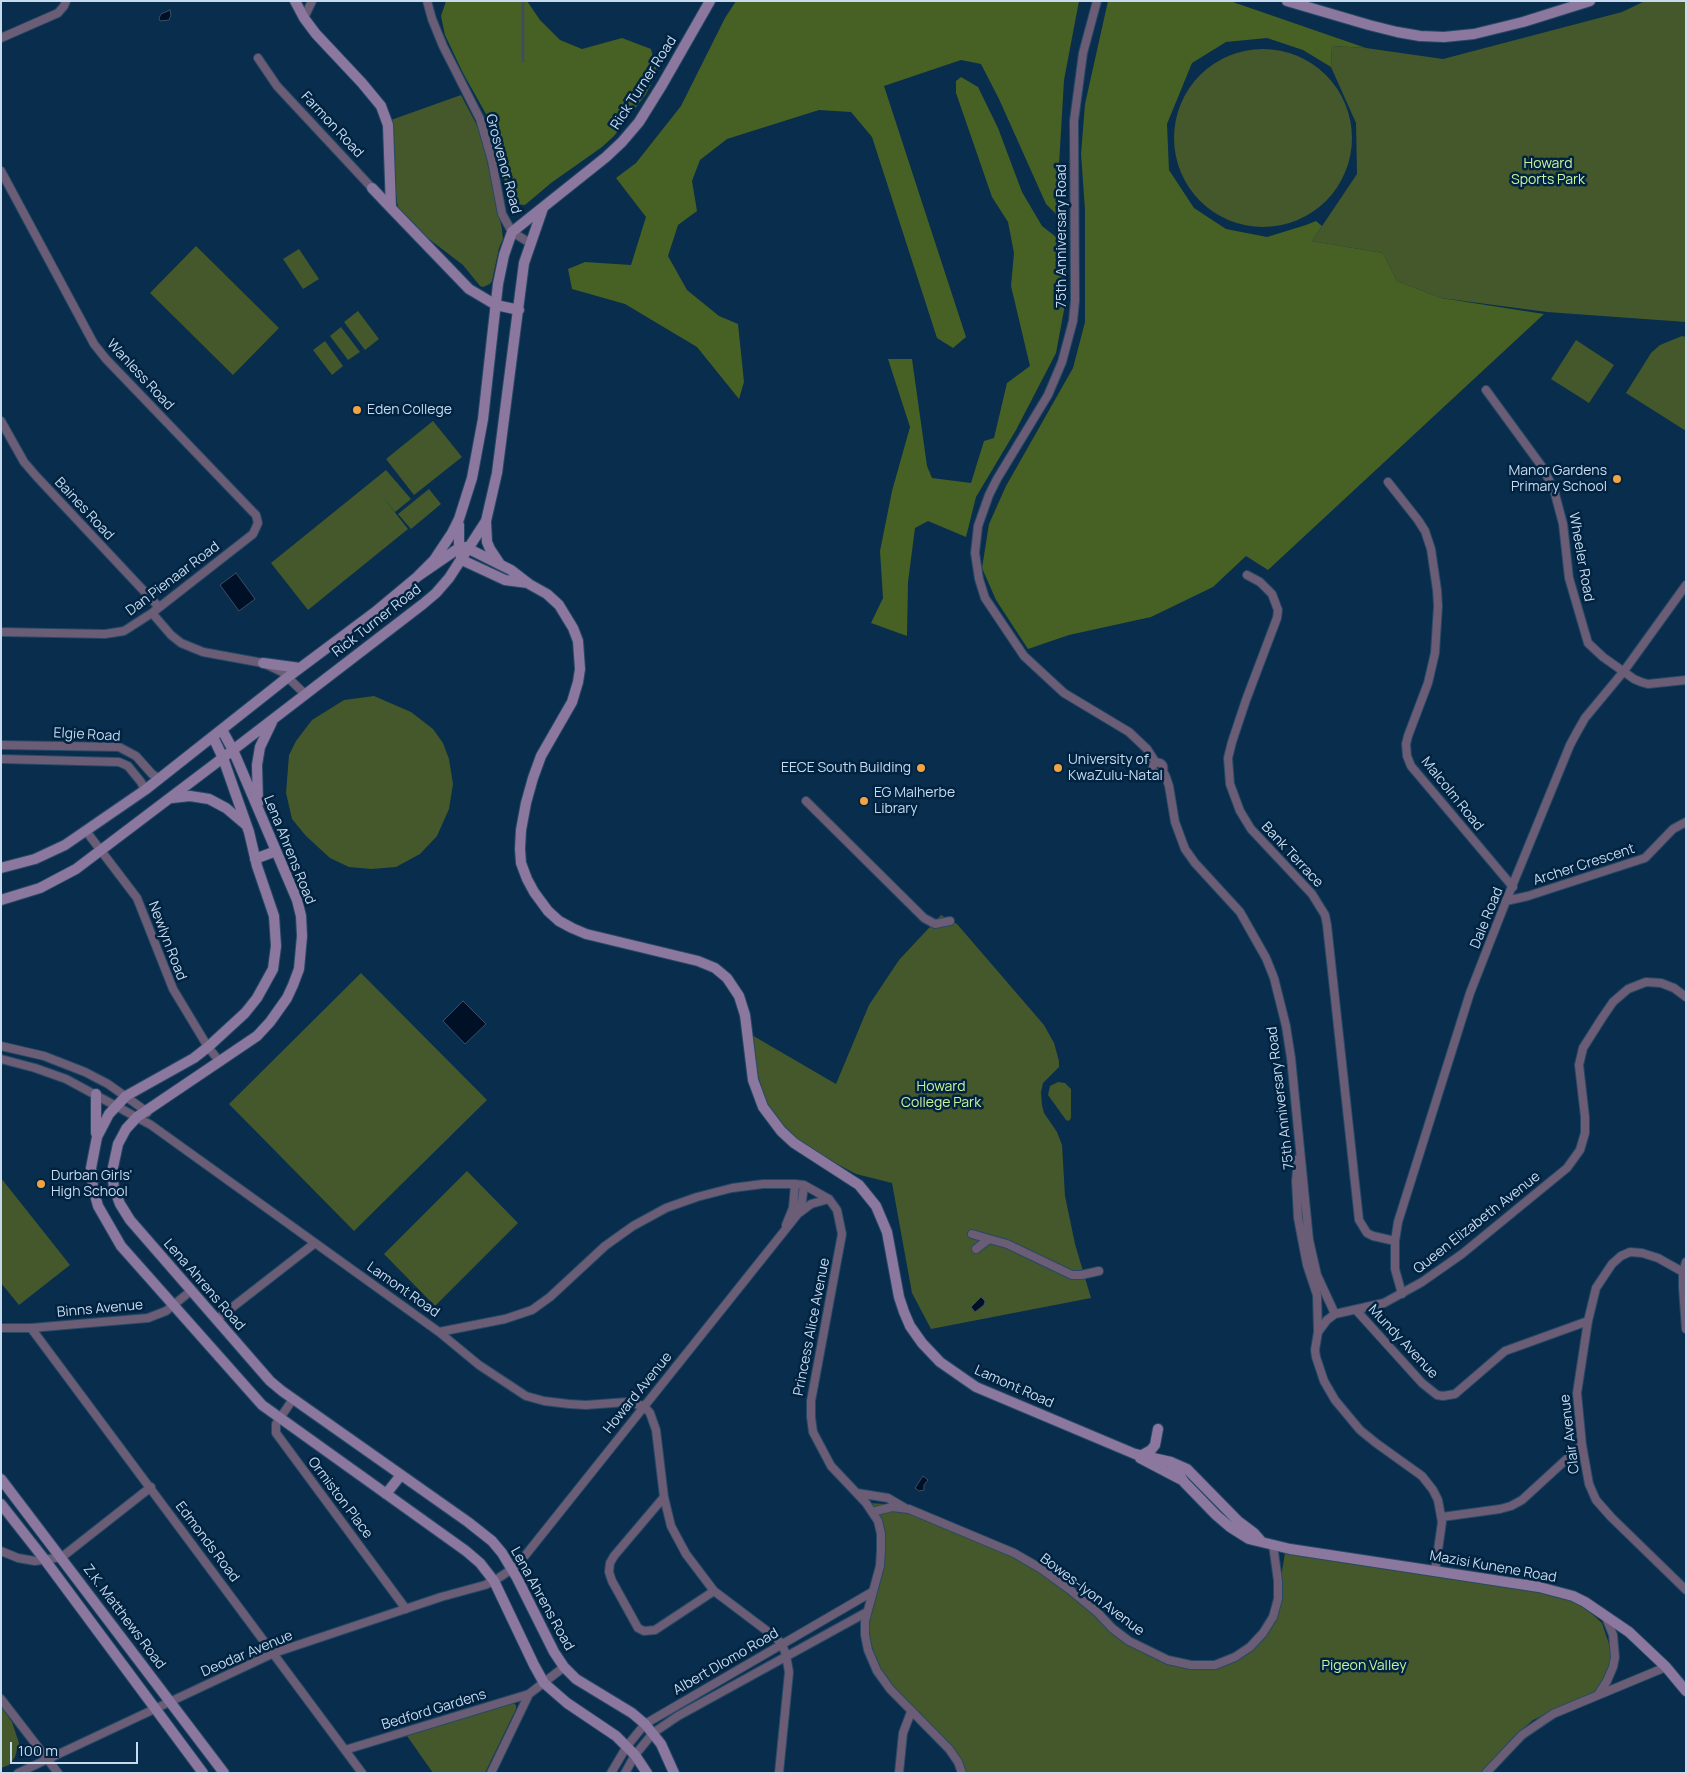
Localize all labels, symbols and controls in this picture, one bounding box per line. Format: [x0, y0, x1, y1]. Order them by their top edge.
street label: Rick Turner Road [608, 33, 680, 133]
street label: Farmon Road [297, 89, 367, 161]
street label: Grosvenor Road [482, 112, 524, 216]
park label: Howard Sports Park [1511, 156, 1585, 188]
street label: 75th Anniversary Road [1054, 164, 1070, 308]
street label: Wanless Road [103, 336, 177, 414]
place label: Eden College [367, 402, 452, 418]
marker: Eden College [351, 404, 363, 416]
place label: Manor Gardens Primary School [1509, 463, 1607, 496]
marker: Manor Gardens Primary School [1611, 473, 1623, 485]
street label: Baines Road [51, 474, 117, 544]
street label: Wheeler Road [1565, 511, 1597, 603]
street label: Dan Pienaar Road [123, 538, 223, 620]
street label: Rick Turner Road [329, 581, 425, 661]
street label: Elgie Road [53, 725, 121, 745]
place label: University of KwaZulu-Natal [1068, 752, 1163, 784]
street label: Malcolm Road [1417, 754, 1487, 834]
place label: EECE South Building [781, 760, 911, 776]
marker: EECE South Building [915, 762, 927, 774]
marker: University of KwaZulu-Natal [1052, 762, 1064, 774]
place label: EG Malherbe Library [874, 785, 955, 818]
street label: Lena Ahrens Road [260, 793, 318, 907]
marker: EG Malherbe Library [858, 795, 870, 807]
street label: Bank Terrace [1258, 819, 1326, 891]
street label: Archer Crescent [1531, 841, 1637, 889]
street label: Dale Road [1467, 885, 1507, 951]
street label: Newlyn Road [144, 899, 190, 983]
street label: 75th Anniversary Road [1264, 1026, 1298, 1170]
park label: Howard College Park [901, 1079, 981, 1112]
place label: Durban Girls' High School [51, 1168, 132, 1200]
street label: Queen Elizabeth Avenue [1410, 1168, 1544, 1278]
marker: Durban Girls' High School [35, 1178, 47, 1190]
street label: Lena Ahrens Road [160, 1236, 248, 1334]
street label: Princess Alice Avenue [790, 1257, 834, 1397]
street label: Lamont Road [363, 1259, 443, 1321]
street label: Binns Avenue [56, 1297, 144, 1321]
street label: Mundy Avenue [1365, 1302, 1441, 1382]
street label: Howard Avenue [600, 1349, 676, 1437]
street label: Lamont Road [972, 1362, 1056, 1412]
street label: Clair Avenue [1557, 1393, 1583, 1475]
street label: Ormiston Place [304, 1454, 376, 1542]
street label: Edmonds Road [171, 1499, 243, 1585]
street label: Lena Ahrens Road [507, 1544, 577, 1654]
street label: Mazisi Kunene Road [1428, 1548, 1558, 1586]
street label: Bowes-lyon Avenue [1037, 1550, 1147, 1640]
street label: Z.K. Matthews Road [79, 1561, 169, 1673]
street label: Albert Dlomo Road [670, 1625, 782, 1699]
street label: Deodar Avenue [199, 1627, 295, 1681]
park label: Pigeon Valley [1321, 1658, 1407, 1674]
street label: Bedford Gardens [380, 1686, 488, 1734]
scale bar [12, 1732, 140, 1764]
text: 100 m [18, 1740, 58, 1761]

